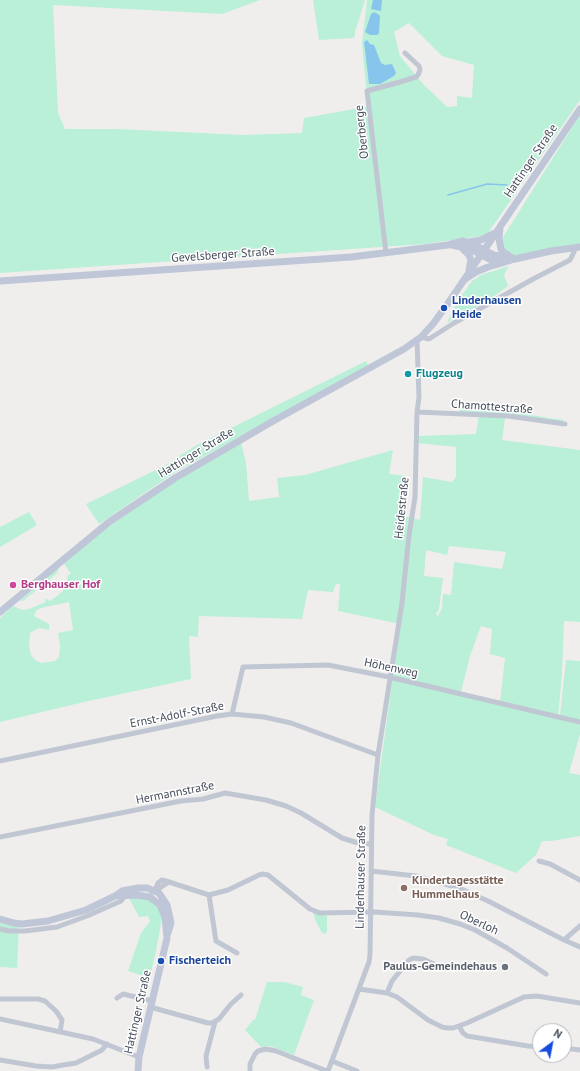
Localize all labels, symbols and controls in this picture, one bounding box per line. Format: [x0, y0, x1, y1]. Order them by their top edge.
street label: Oberberge [352, 104, 372, 160]
street label: Hattinger Straße [501, 122, 561, 200]
street label: Gevelsberger Straße [171, 244, 275, 266]
place label: Linderhausen Heide [452, 294, 521, 322]
marker: Linderhausen Heide [439, 303, 449, 313]
place label: Flugzeug [416, 367, 463, 381]
marker: Flugzeug [403, 369, 413, 379]
street label: Chamottestraße [451, 397, 533, 417]
street label: Hattinger Straße [156, 425, 236, 481]
street label: Heidestraße [392, 476, 412, 540]
place label: Berghauser Hof [21, 578, 100, 592]
marker: Berghauser Hof [8, 580, 18, 590]
street label: Höhenweg [363, 655, 419, 681]
street label: Ernst-Adolf-Straße [129, 699, 225, 731]
street label: Hermannstraße [135, 778, 215, 808]
street label: Linderhauser Straße [353, 825, 369, 929]
place label: Kindertagesstätte Hummelhaus [412, 874, 504, 902]
marker: Kindertagesstätte Hummelhaus [399, 883, 409, 893]
street label: Oberloh [457, 908, 501, 938]
place label: Fischerteich [169, 954, 231, 968]
marker: Fischerteich [156, 956, 166, 966]
place label: Paulus-Gemeindehaus [383, 960, 497, 974]
marker: Paulus-Gemeindehaus [500, 962, 510, 972]
street label: Hattinger Straße [121, 969, 155, 1055]
north arrow [532, 1023, 572, 1063]
text: N [551, 1026, 565, 1042]

